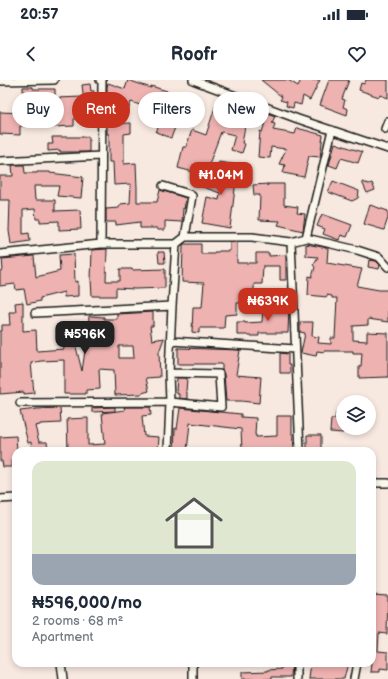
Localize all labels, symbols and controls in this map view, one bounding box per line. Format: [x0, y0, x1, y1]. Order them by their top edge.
text: 20:57 [20, 5, 59, 24]
icon: back [20, 43, 42, 65]
icon: heart [346, 43, 368, 65]
text: Roofr [171, 44, 217, 65]
chip: Buy [12, 92, 64, 128]
chip: Rent [72, 92, 130, 128]
chip: Filters [138, 92, 205, 128]
chip: New [213, 92, 269, 128]
pin: ₦1.04M [188, 162, 254, 196]
text: ₦1.04M [199, 167, 243, 183]
pin: ₦639K [240, 288, 296, 322]
text: ₦639K [247, 293, 289, 309]
pin: ₦596K [57, 321, 113, 355]
text: ₦596K [64, 326, 106, 342]
map controls [336, 395, 376, 435]
button: layers [336, 395, 376, 435]
icon: home [158, 487, 230, 559]
text: ₦596,000/mo [32, 593, 142, 613]
text: 2 rooms · 68 m² [32, 613, 123, 629]
text: Apartment [32, 629, 93, 645]

